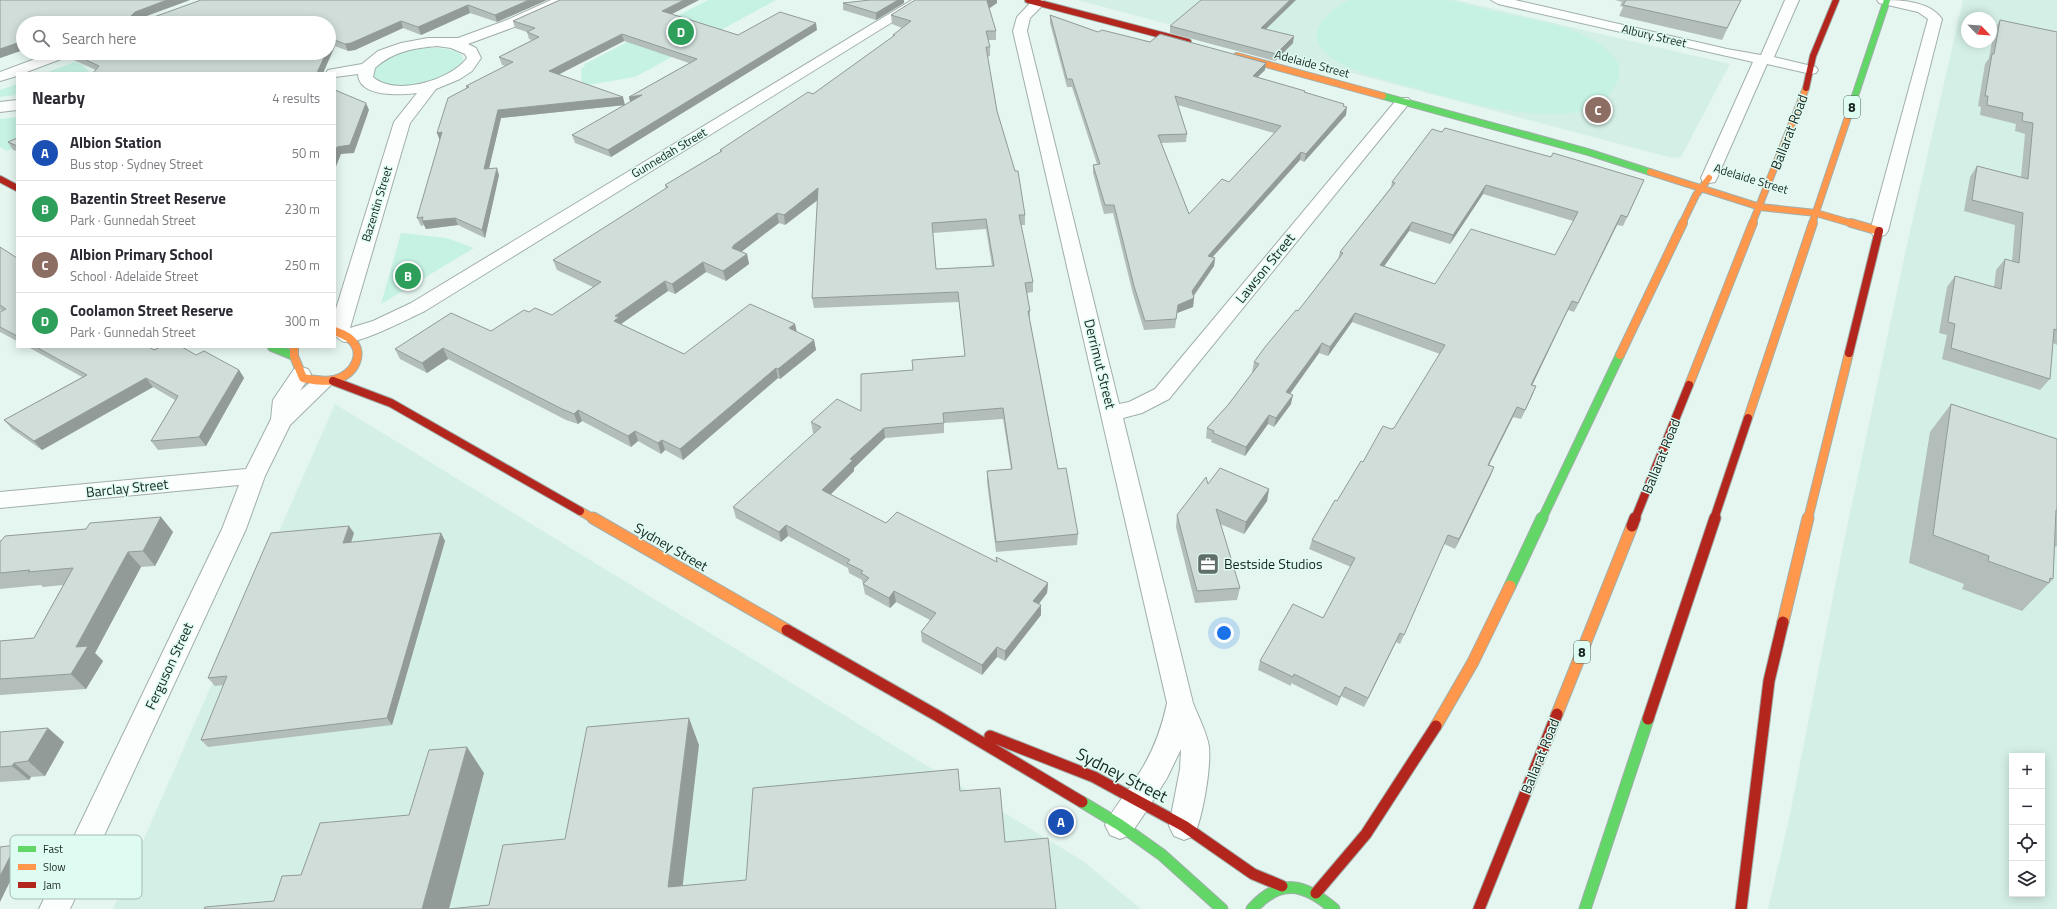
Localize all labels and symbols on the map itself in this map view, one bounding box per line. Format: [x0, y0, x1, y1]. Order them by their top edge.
north arrow [1961, 12, 1997, 48]
pin: D [668, 17, 694, 47]
street label: Albury Street [1620, 19, 1689, 52]
street label: Adelaide Street [1273, 44, 1352, 83]
street label: Ballarat Road [1765, 91, 1813, 173]
pin: C [1585, 95, 1611, 125]
road number: 8 [1844, 96, 1860, 118]
street label: Gunnedah Street [627, 122, 711, 183]
street label: Adelaide Street [1712, 158, 1791, 199]
street label: Bazentin Street [356, 163, 397, 244]
street label: Lawson Street [1230, 228, 1300, 307]
pin: B [395, 261, 421, 291]
street label: Derrimut Street [1079, 317, 1122, 411]
street label: Ballarat Road [1636, 415, 1685, 497]
street label: Barclay Street [85, 473, 169, 502]
street label: Sydney Street [631, 517, 712, 576]
office icon: Bestside Studios [1195, 551, 1221, 577]
place label: Bestside Studios [1224, 553, 1322, 574]
street label: Ferguson Street [139, 619, 198, 713]
your location [1214, 623, 1234, 643]
road number: 8 [1574, 641, 1590, 663]
street label: Ballarat Road [1515, 715, 1564, 797]
street label: Sydney Street [1072, 741, 1172, 809]
pin: A [1048, 807, 1074, 837]
legend [10, 835, 142, 899]
text: Fast [43, 841, 63, 857]
text: Slow [43, 859, 66, 875]
text: Jam [43, 877, 61, 893]

